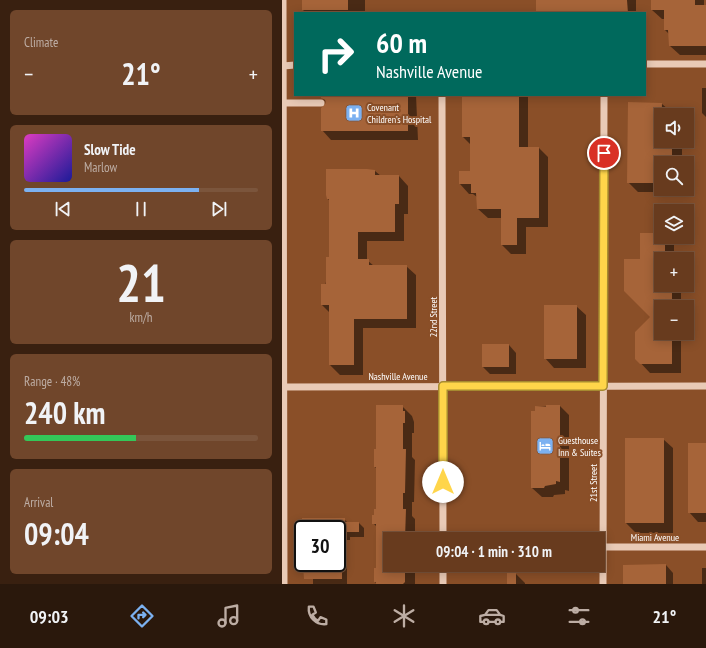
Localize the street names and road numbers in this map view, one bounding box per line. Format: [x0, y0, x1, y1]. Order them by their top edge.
street label: 22nd Street [427, 296, 440, 337]
street label: Nashville Avenue [368, 370, 428, 383]
street label: 21st Street [587, 464, 600, 502]
street label: Miami Avenue [631, 531, 679, 544]

